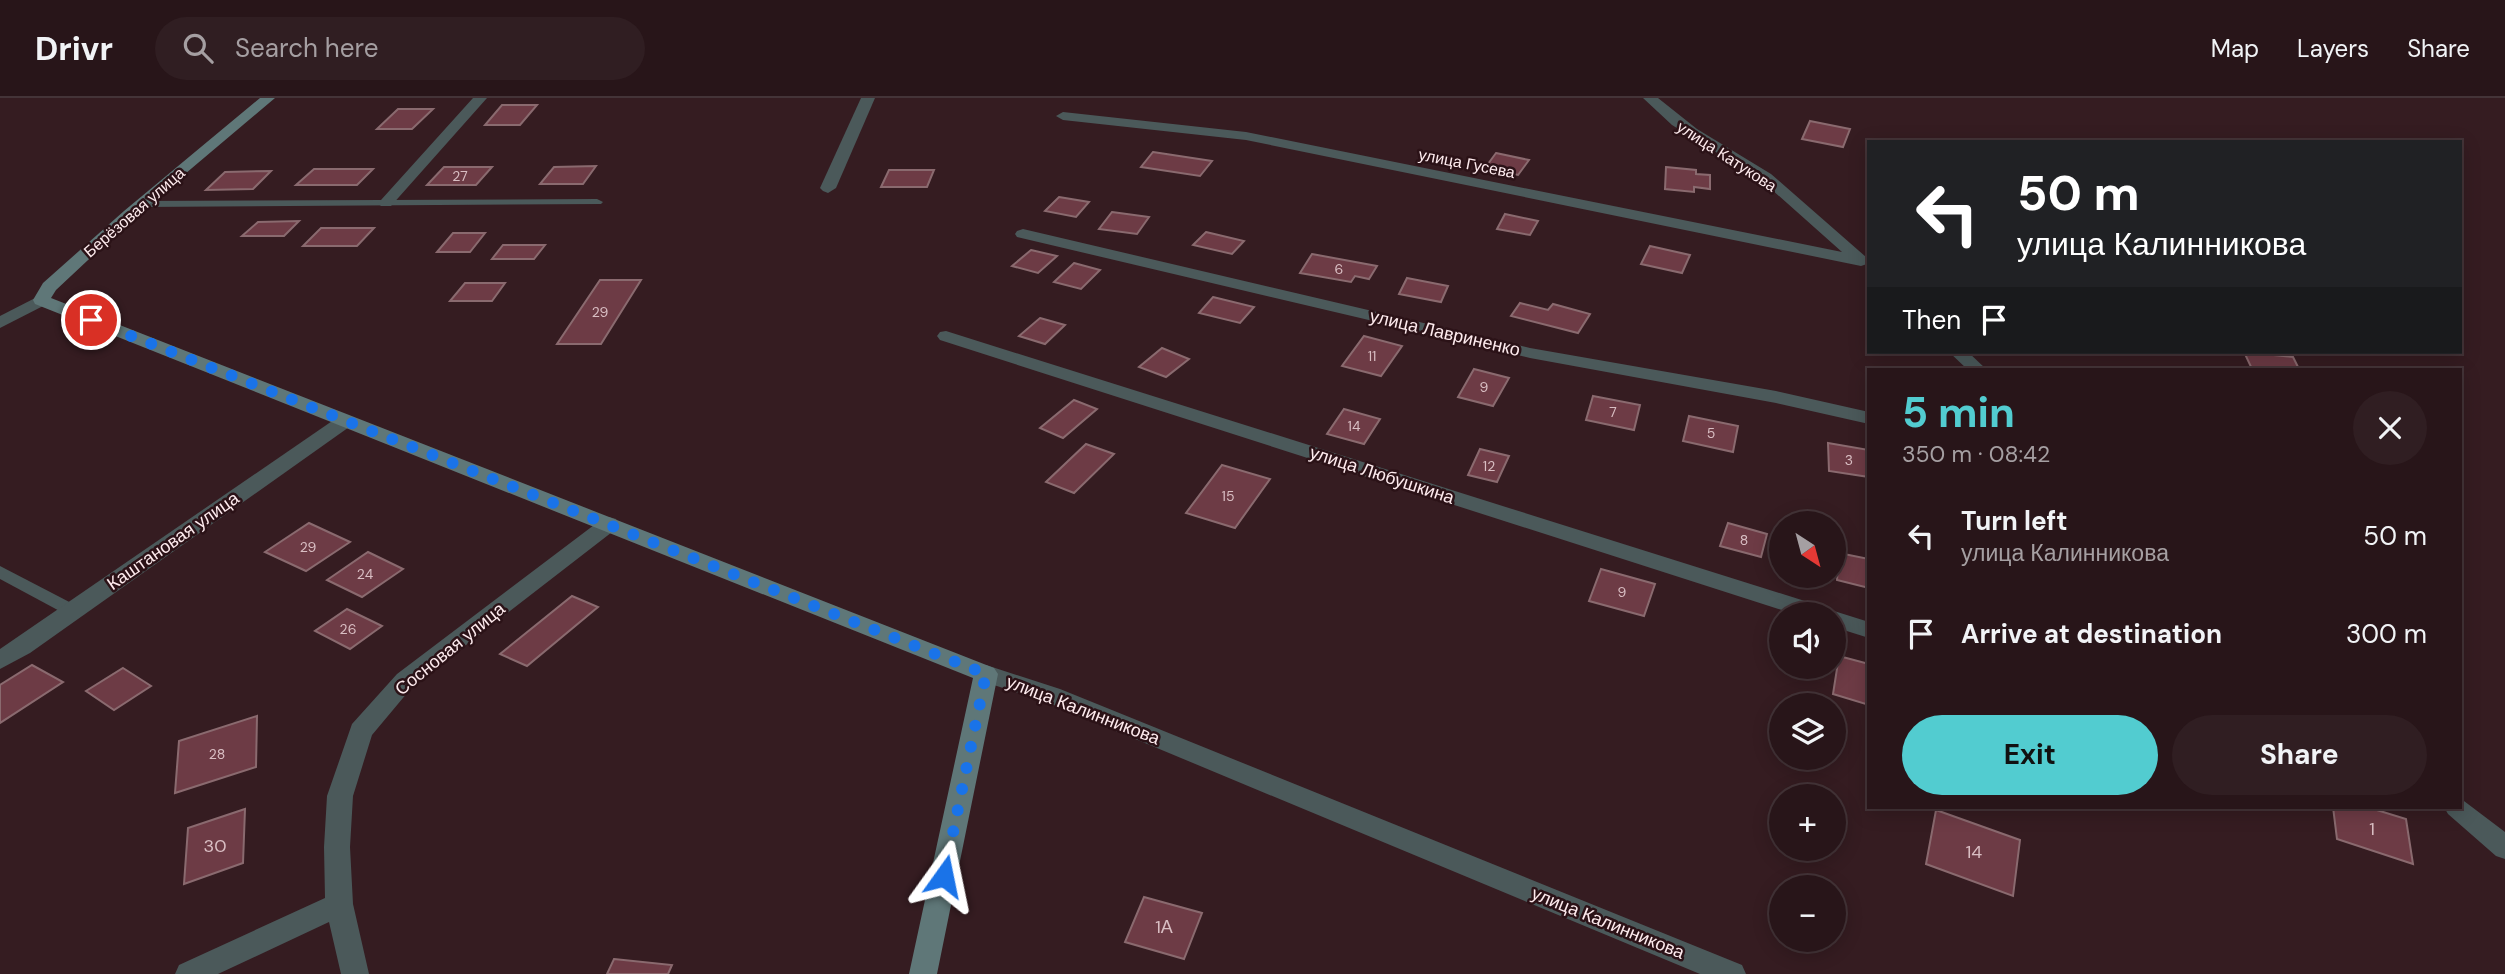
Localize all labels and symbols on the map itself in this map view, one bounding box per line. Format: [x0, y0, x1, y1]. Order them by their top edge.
street label: улица Катукова [1673, 116, 1781, 197]
street label: улица Гусева [1417, 144, 1517, 183]
street label: Берёзовая улица [79, 163, 189, 262]
house number: 27 [452, 167, 468, 185]
house number: 6 [1335, 260, 1343, 278]
pin [61, 290, 121, 350]
house number: 29 [592, 303, 609, 321]
street label: улица Лавриненко [1367, 304, 1523, 362]
house number: 11 [1368, 347, 1376, 365]
house number: 9 [1480, 378, 1489, 396]
house number: 7 [1609, 403, 1617, 421]
house number: 14 [1348, 417, 1361, 435]
house number: 5 [1707, 424, 1715, 442]
street label: улица Любушкина [1307, 440, 1458, 510]
house number: 3 [1845, 451, 1853, 469]
house number: 12 [1483, 457, 1495, 475]
street label: Каштановая улица [102, 486, 245, 596]
house number: 15 [1222, 487, 1234, 505]
north arrow [1769, 511, 1846, 588]
house number: 8 [1740, 531, 1748, 549]
house number: 29 [300, 538, 317, 556]
house number: 24 [357, 565, 374, 583]
house number: 9 [1618, 583, 1627, 601]
street label: Сосновая улица [390, 596, 511, 701]
house number: 26 [340, 620, 356, 638]
street label: улица Калинникова [1003, 670, 1164, 751]
house number: 28 [209, 745, 225, 763]
house number: 1 [2369, 817, 2375, 841]
house number: 30 [204, 834, 226, 858]
position arrow [907, 839, 981, 913]
house number: 14 [1966, 840, 1982, 864]
street label: улица Калинникова [1528, 881, 1689, 965]
house number: 1А [1155, 915, 1173, 939]

